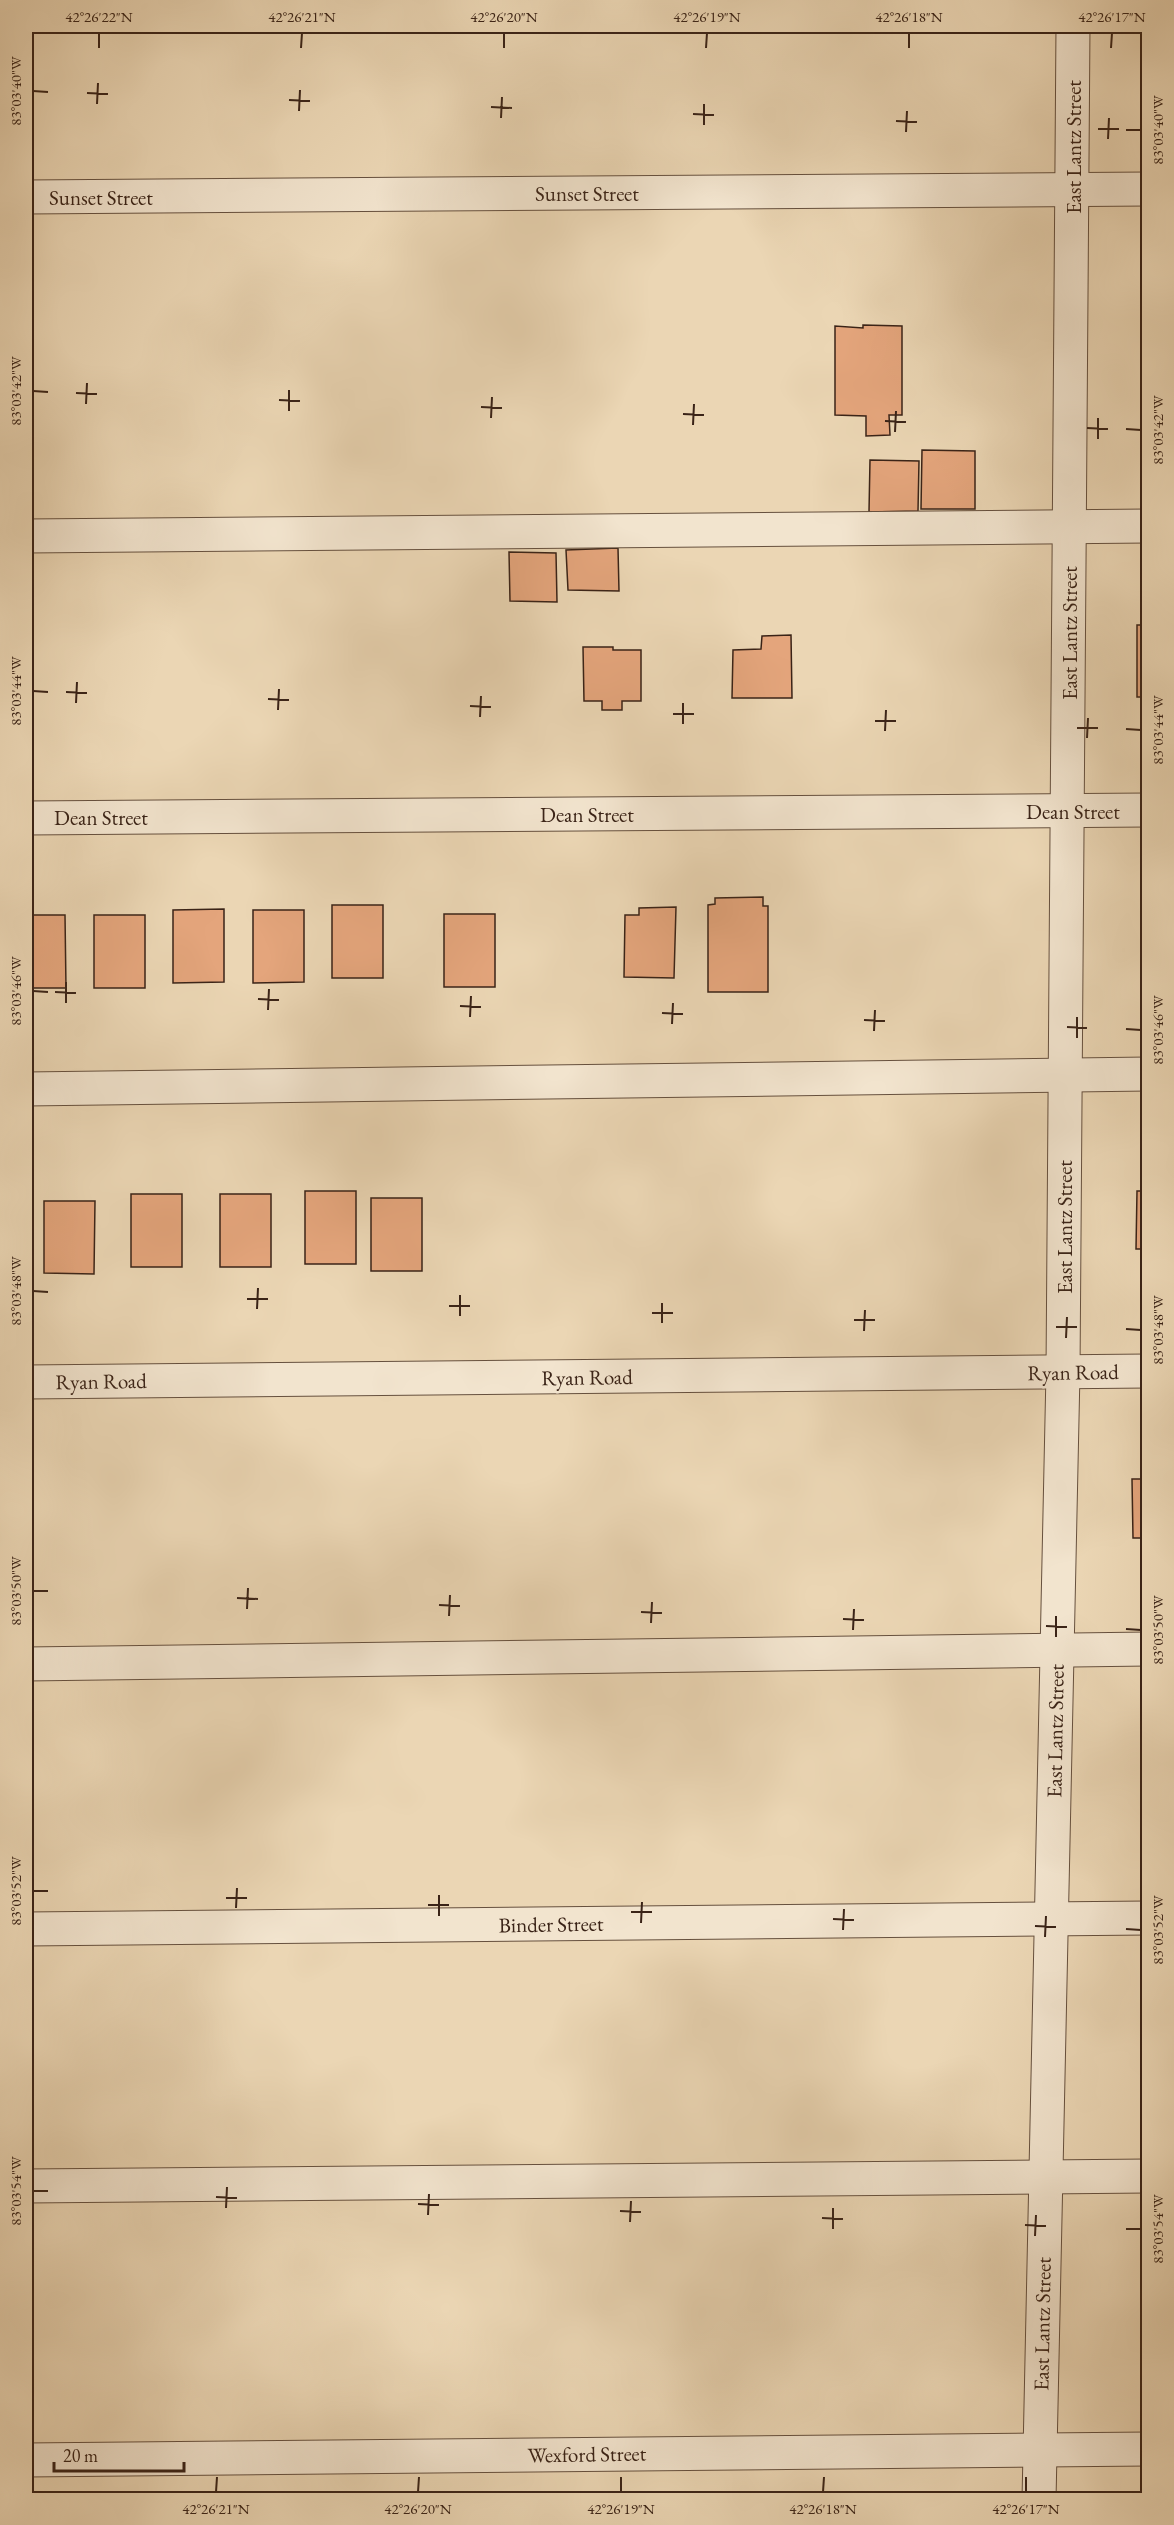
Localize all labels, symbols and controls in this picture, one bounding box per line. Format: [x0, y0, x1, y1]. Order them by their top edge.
text: 42°26'22"N [65, 7, 133, 26]
text: 42°26'21"N [268, 7, 336, 26]
text: 42°26'20"N [470, 7, 538, 26]
text: 42°26'19"N [673, 7, 741, 26]
text: 42°26'18"N [875, 7, 943, 26]
text: 42°26'17"N [1078, 7, 1146, 26]
text: 83°03'40"W [6, 56, 25, 126]
street label: East Lantz Street [1060, 80, 1087, 214]
text: 83°03'40"W [1148, 95, 1167, 165]
street label: Sunset Street [535, 180, 639, 207]
street label: Sunset Street [49, 184, 153, 211]
text: 83°03'42"W [6, 356, 25, 426]
text: 83°03'42"W [1148, 395, 1167, 465]
street label: East Lantz Street [1056, 566, 1083, 700]
text: 83°03'44"W [6, 656, 25, 726]
text: 83°03'44"W [1148, 695, 1167, 765]
street label: Dean Street [1026, 798, 1120, 825]
street label: Dean Street [540, 801, 634, 828]
street label: Dean Street [54, 804, 148, 831]
text: 83°03'46"W [6, 956, 25, 1026]
text: 83°03'46"W [1148, 995, 1167, 1065]
street label: East Lantz Street [1051, 1160, 1078, 1294]
text: 83°03'48"W [6, 1256, 25, 1326]
text: 83°03'48"W [1148, 1295, 1167, 1365]
street label: Ryan Road [1027, 1358, 1119, 1386]
street label: Ryan Road [541, 1363, 633, 1391]
street label: Ryan Road [55, 1367, 147, 1395]
text: 83°03'50"W [6, 1556, 25, 1626]
text: 83°03'50"W [1148, 1595, 1167, 1665]
street label: East Lantz Street [1040, 1663, 1070, 1798]
text: 83°03'52"W [6, 1856, 25, 1926]
text: 83°03'52"W [1148, 1895, 1167, 1965]
street label: Binder Street [498, 1910, 604, 1938]
text: 83°03'54"W [6, 2156, 25, 2226]
text: 83°03'54"W [1148, 2194, 1167, 2264]
street label: East Lantz Street [1027, 2256, 1057, 2391]
scale bar [54, 2435, 184, 2473]
street label: Wexford Street [527, 2439, 647, 2469]
text: 20 m [63, 2444, 98, 2467]
text: 42°26'21"N [182, 2499, 250, 2518]
text: 42°26'20"N [384, 2499, 452, 2518]
text: 42°26'19"N [587, 2499, 655, 2518]
text: 42°26'18"N [789, 2499, 857, 2518]
text: 42°26'17"N [992, 2499, 1060, 2518]

